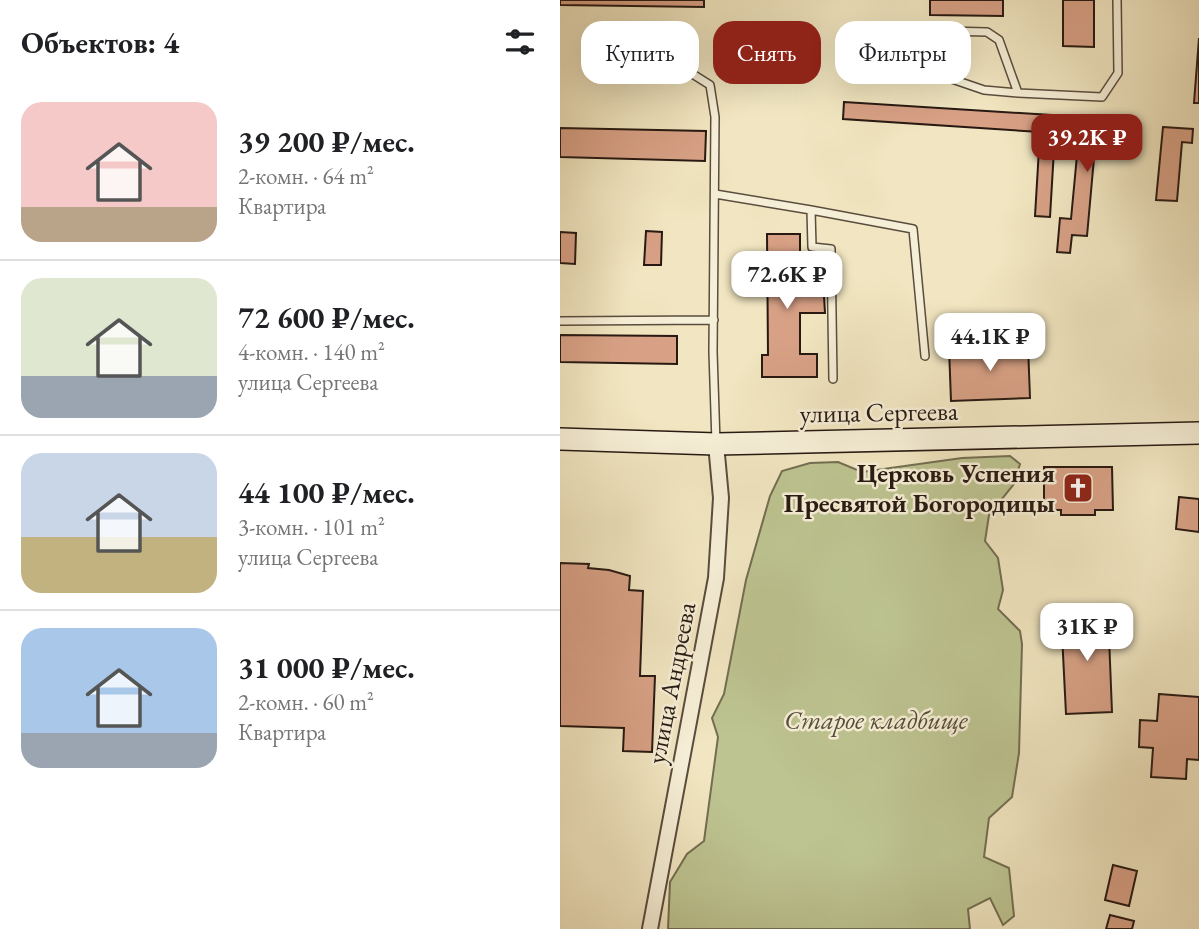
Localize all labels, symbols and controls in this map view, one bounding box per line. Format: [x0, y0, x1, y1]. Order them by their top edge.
chip: Купить [581, 21, 699, 84]
chip: Снять [713, 21, 821, 84]
chip: Фильтры [835, 21, 971, 84]
text: Объектов: 4 [21, 23, 179, 62]
icon: filters [501, 23, 539, 61]
pin: 39.2K ₽ [1022, 114, 1152, 174]
text: 39 200 ₽/мес. [238, 122, 415, 161]
text: 39.2K ₽ [1047, 122, 1127, 152]
icon: home [77, 130, 161, 214]
text: 2-комн. · 64 m² [238, 161, 374, 191]
text: Квартира [238, 191, 326, 221]
pin: 72.6K ₽ [722, 252, 852, 311]
text: 72.6K ₽ [747, 259, 827, 289]
text: 72 600 ₽/мес. [238, 298, 415, 337]
icon: home [77, 306, 161, 390]
pin: 44.1K ₽ [925, 314, 1055, 373]
text: 44.1K ₽ [950, 321, 1030, 351]
text: 4-комн. · 140 m² [238, 337, 385, 367]
text: улица Сергеева [238, 367, 378, 397]
street label: улица Сергеева [799, 394, 959, 430]
place label: Церковь Успения Пресвятой Богородицы [784, 456, 1055, 520]
church icon: Церковь Успения Пресвятой Богородицы [1061, 471, 1095, 505]
text: 44 100 ₽/мес. [238, 473, 415, 512]
icon: home [77, 481, 161, 565]
text: 3-комн. · 101 m² [238, 512, 385, 542]
text: улица Сергеева [238, 542, 378, 572]
street label: улица Андреева [639, 599, 703, 767]
pin: 31K ₽ [1038, 604, 1136, 663]
text: 31K ₽ [1056, 611, 1118, 641]
text: 31 000 ₽/мес. [238, 648, 415, 687]
icon: home [77, 656, 161, 740]
text: 2-комн. · 60 m² [238, 687, 374, 717]
park label: Старое кладбище [784, 703, 969, 737]
text: Квартира [238, 717, 326, 747]

